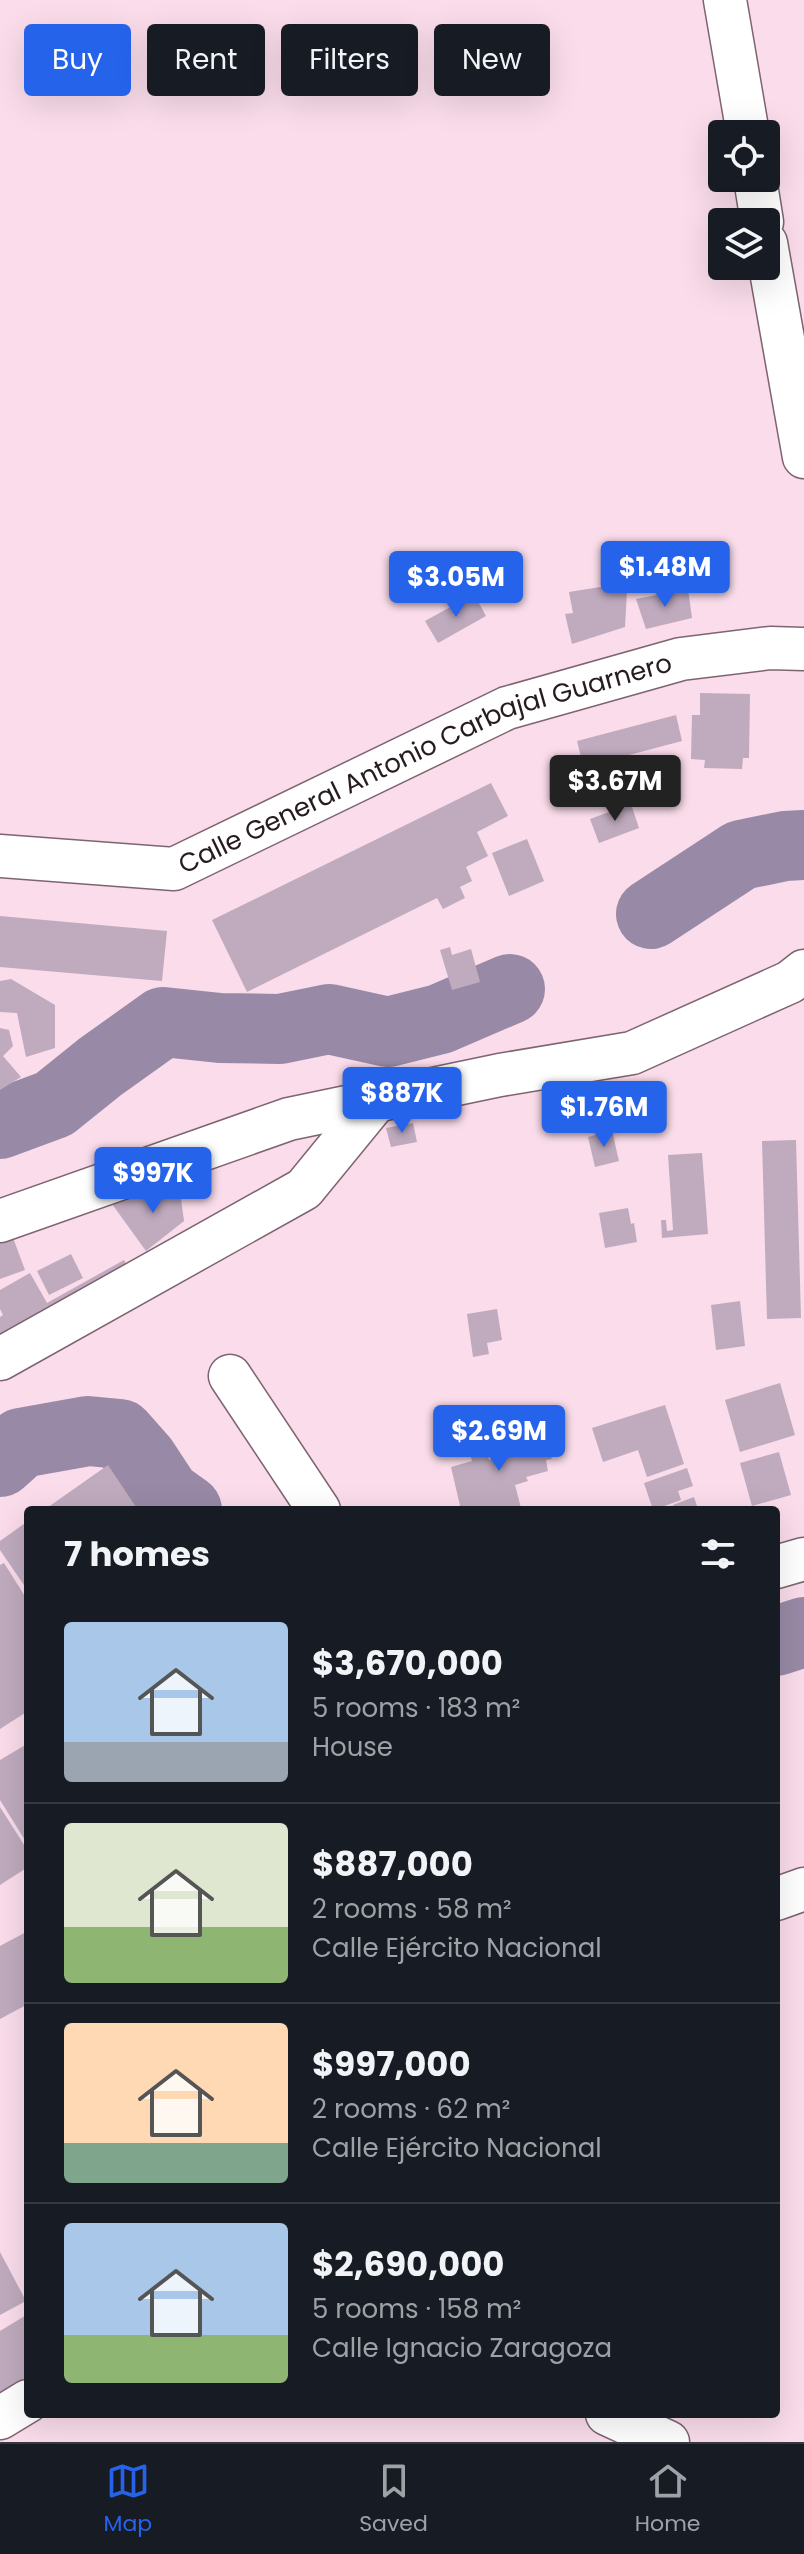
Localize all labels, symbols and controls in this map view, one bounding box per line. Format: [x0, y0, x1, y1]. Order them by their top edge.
chip: Buy [24, 24, 131, 96]
chip: Rent [147, 24, 265, 96]
chip: Filters [281, 24, 418, 96]
chip: New [434, 24, 550, 96]
map controls [708, 120, 780, 280]
button: locate [708, 120, 780, 192]
button: layers [708, 208, 780, 280]
pin: $1.48M [600, 541, 730, 609]
text: $1.48M [619, 549, 711, 585]
pin: $3.05M [391, 551, 521, 619]
text: $3.05M [407, 559, 505, 595]
street label: Calle General Antonio Carbajal Guarnero [172, 645, 676, 882]
pin: $3.67M [550, 755, 680, 823]
text: $3.67M [568, 763, 662, 799]
pin: $887K [346, 1067, 458, 1135]
text: $887K [361, 1075, 443, 1111]
pin: $1.76M [539, 1081, 669, 1149]
text: $1.76M [560, 1089, 648, 1125]
pin: $997K [97, 1147, 209, 1215]
text: $997K [112, 1155, 194, 1191]
pin: $2.69M [434, 1405, 564, 1473]
text: $2.69M [451, 1413, 547, 1449]
text: 7 homes [64, 1530, 210, 1578]
icon: filters [696, 1532, 740, 1576]
text: $3,670,000 [312, 1639, 503, 1687]
icon: home [128, 1654, 224, 1750]
text: 5 rooms · 183 m² [312, 1690, 520, 1726]
text: House [312, 1729, 393, 1765]
text: $887,000 [312, 1840, 473, 1888]
icon: home [128, 1855, 224, 1951]
text: 2 rooms · 58 m² [312, 1891, 512, 1927]
text: Calle Ejército Nacional [312, 1930, 602, 1966]
text: $997,000 [312, 2040, 471, 2088]
icon: home [128, 2055, 224, 2151]
text: 2 rooms · 62 m² [312, 2091, 510, 2127]
text: Calle Ejército Nacional [312, 2130, 602, 2166]
text: $2,690,000 [312, 2240, 505, 2288]
icon: home [128, 2255, 224, 2351]
text: 5 rooms · 158 m² [312, 2291, 521, 2327]
text: Calle Ignacio Zaragoza [312, 2330, 612, 2366]
tab: Map [104, 2459, 152, 2540]
tab: Saved [359, 2459, 428, 2540]
tab: Home [635, 2459, 700, 2540]

